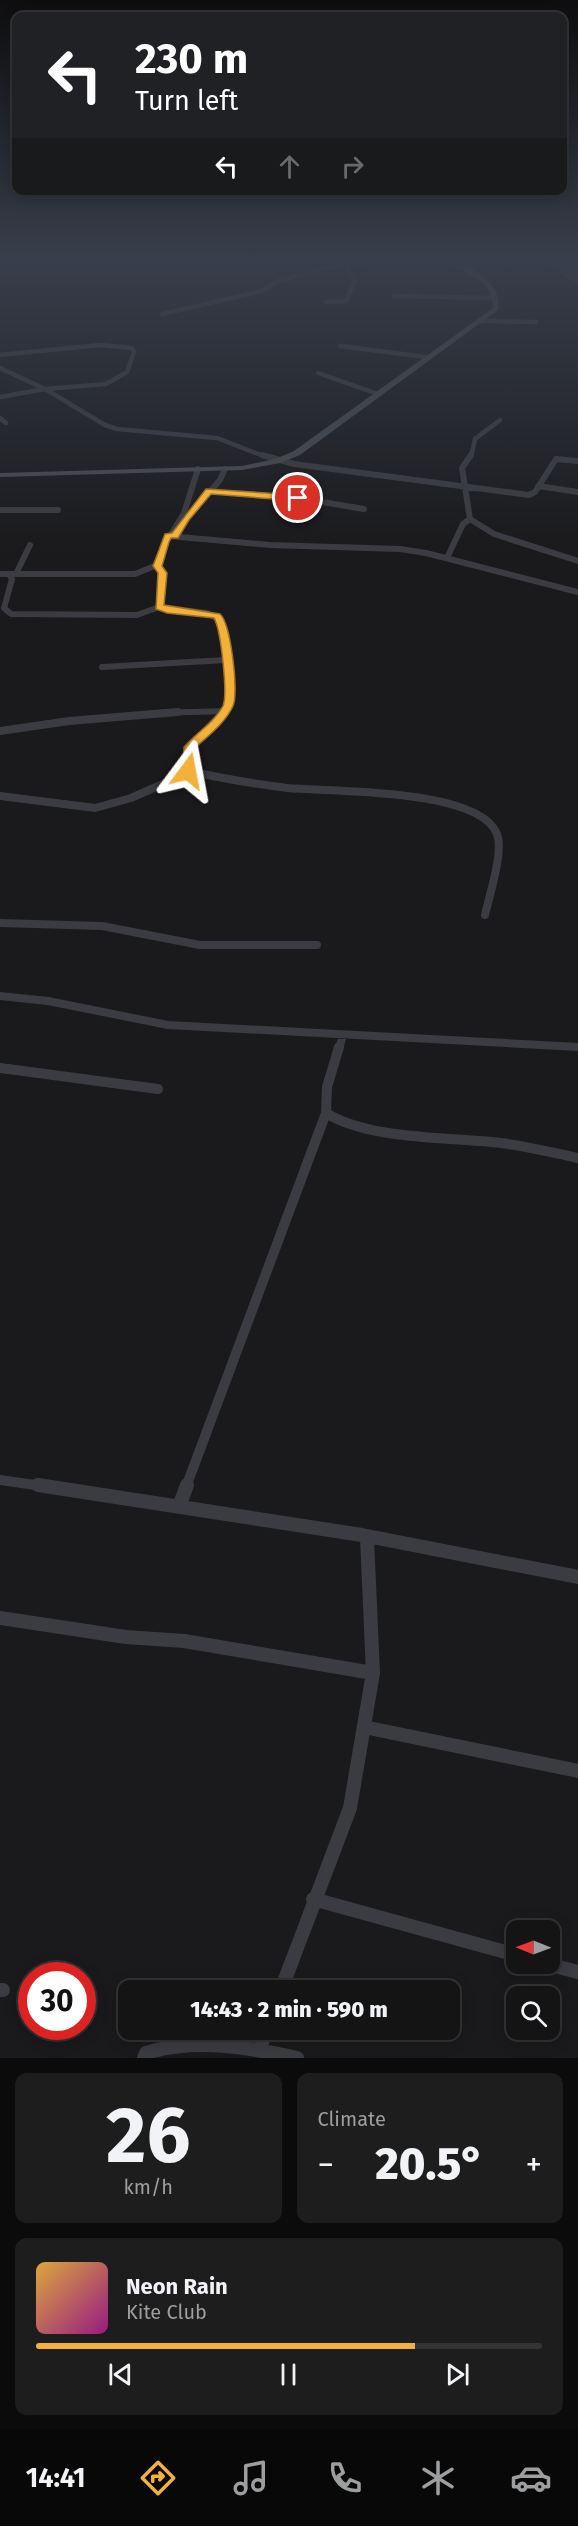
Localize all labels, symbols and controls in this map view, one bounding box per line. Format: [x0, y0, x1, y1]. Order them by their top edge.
text: 230 m [135, 34, 248, 84]
icon: left [36, 36, 114, 114]
text: Turn left [135, 85, 238, 117]
icon: left [210, 150, 243, 183]
icon: ahead [273, 150, 306, 183]
icon: right [336, 150, 369, 183]
pin [272, 472, 323, 523]
icon: arrive [281, 481, 314, 514]
position arrow [156, 739, 220, 803]
north arrow [506, 1920, 560, 1974]
map controls [506, 1920, 560, 2040]
speed limit sign: 30 [18, 1962, 96, 2040]
button: search [506, 1986, 560, 2040]
text: 14:43 · 2 min · 590 m [190, 1996, 388, 2023]
text: 26 [106, 2089, 190, 2183]
text: Climate [318, 2107, 386, 2131]
text: 20.5° [375, 2137, 484, 2191]
text: − [318, 2145, 334, 2185]
text: + [526, 2145, 542, 2185]
text: km/h [124, 2175, 173, 2199]
text: Neon Rain [126, 2273, 228, 2300]
text: Kite Club [126, 2300, 207, 2324]
icon: previous [104, 2358, 137, 2391]
icon: pause [272, 2358, 305, 2391]
icon: next [441, 2358, 474, 2391]
icon: directions [137, 2457, 179, 2499]
icon: music [230, 2457, 272, 2499]
icon: phone [324, 2457, 366, 2499]
icon: climate [417, 2457, 459, 2499]
icon: car [510, 2457, 552, 2499]
text: 14:41 [26, 2462, 86, 2494]

